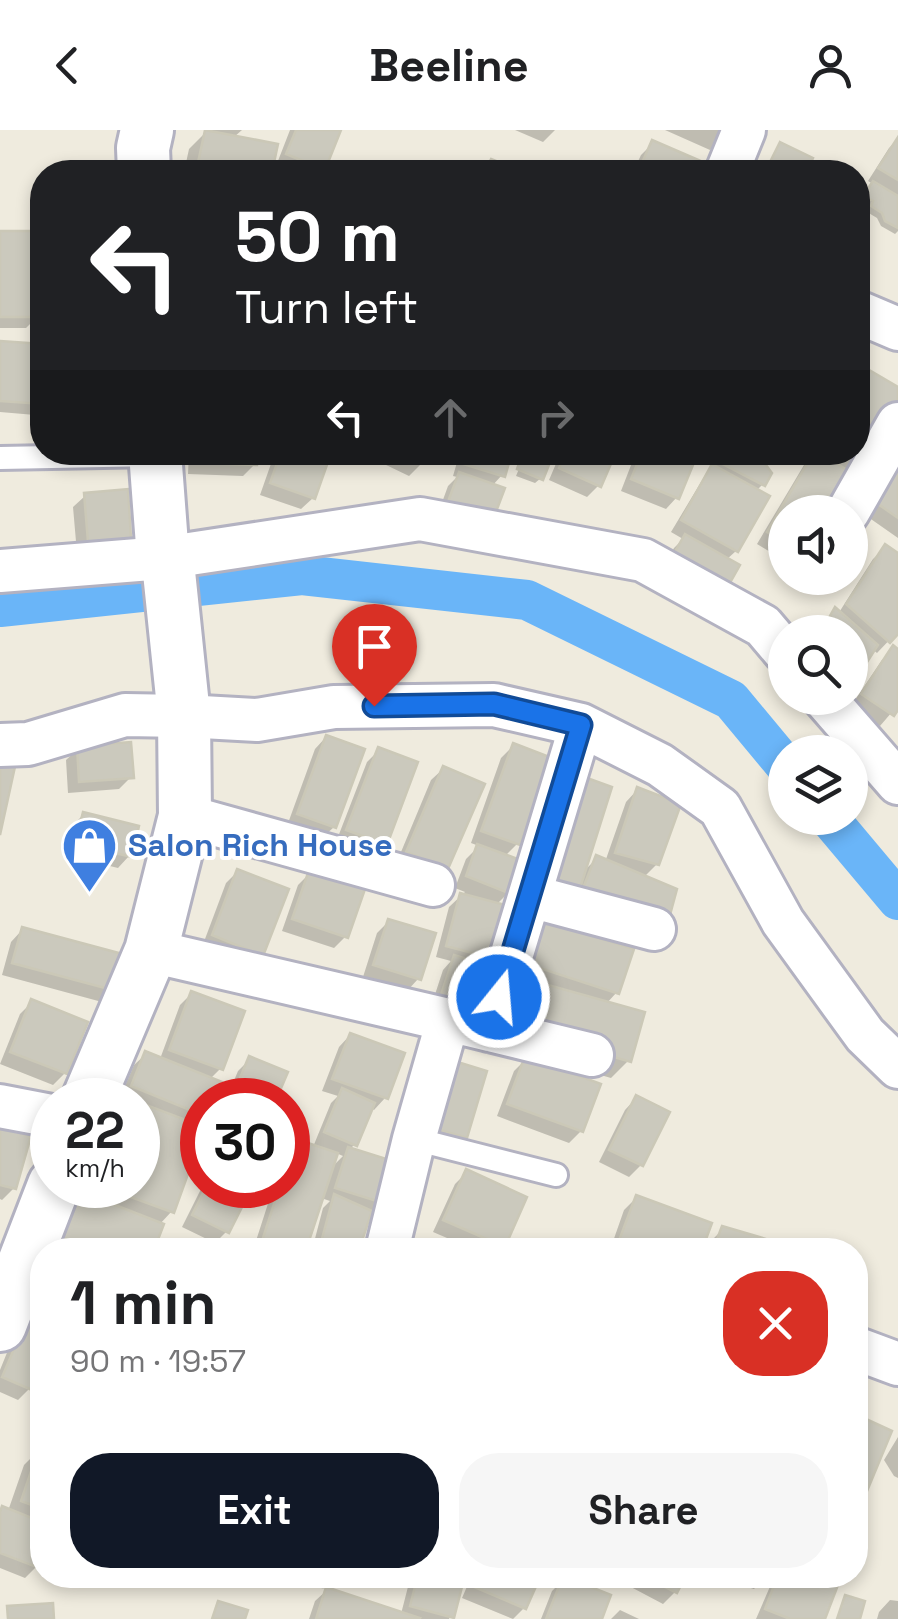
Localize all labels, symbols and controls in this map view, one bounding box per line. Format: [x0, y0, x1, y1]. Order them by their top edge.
text: Beeline [369, 37, 529, 94]
icon: back [40, 38, 95, 93]
icon: person [803, 38, 858, 93]
text: 50 m [235, 192, 400, 281]
icon: left [70, 200, 200, 330]
text: Turn left [235, 279, 418, 336]
icon: left [318, 390, 373, 445]
icon: ahead [423, 390, 478, 445]
icon: right [528, 390, 583, 445]
map controls [768, 495, 868, 835]
button: sound [768, 495, 868, 595]
pin [332, 604, 417, 707]
button: search [768, 615, 868, 715]
icon: arrive [347, 619, 402, 674]
button: layers [768, 735, 868, 835]
shop icon: Salon Rich House [59, 815, 119, 894]
place label: Salon Rich House [128, 825, 393, 865]
position arrow [447, 945, 551, 1049]
speed limit sign: 30 [180, 1078, 310, 1208]
text: 22 [65, 1099, 125, 1163]
text: km/h [65, 1152, 125, 1184]
text: 1 min [70, 1265, 217, 1342]
button: close [723, 1271, 828, 1376]
text: 90 m · 19:57 [70, 1341, 246, 1381]
button: Exit [70, 1453, 439, 1568]
button: Share [459, 1453, 828, 1568]

